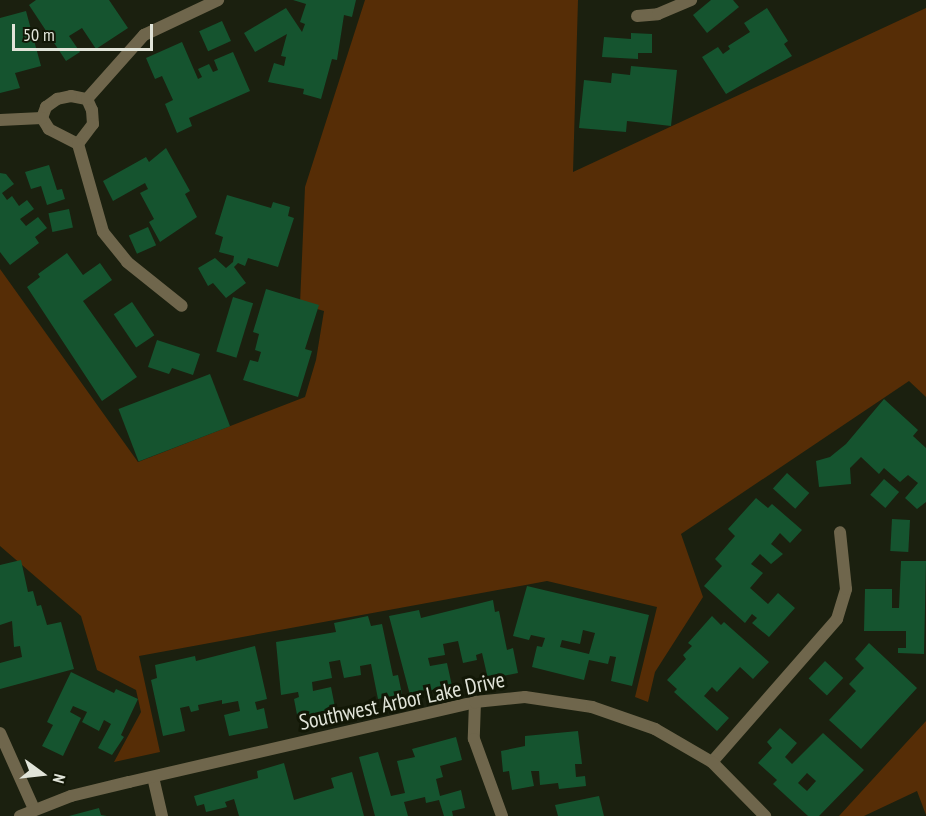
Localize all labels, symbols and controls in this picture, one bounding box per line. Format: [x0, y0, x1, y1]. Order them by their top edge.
scale bar [15, 12, 156, 50]
text: 50 m [23, 23, 55, 46]
street label: Southwest Arbor Lake Drive [297, 666, 507, 736]
north arrow [12, 744, 72, 804]
text: N [49, 772, 70, 785]

